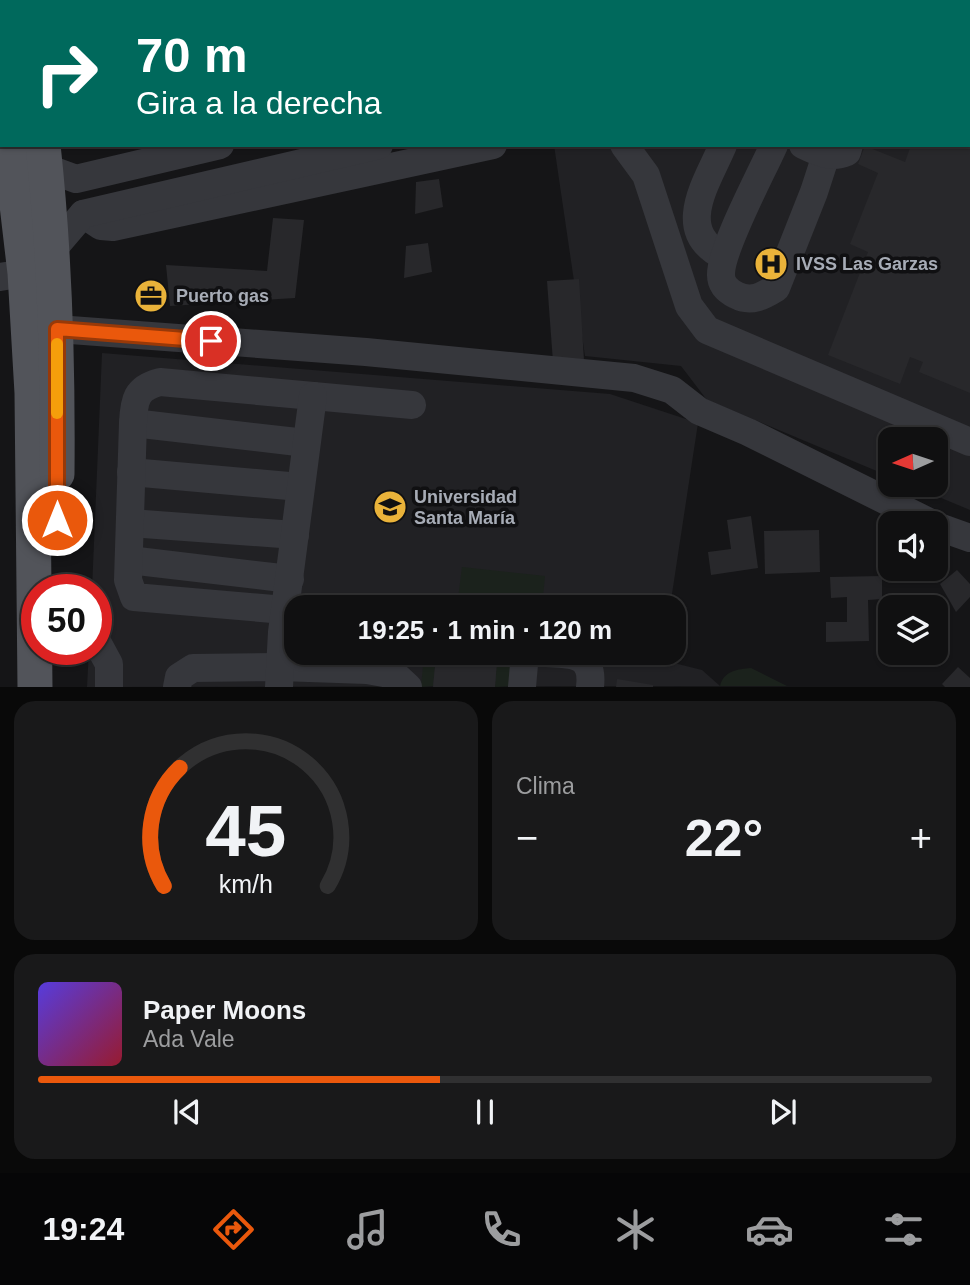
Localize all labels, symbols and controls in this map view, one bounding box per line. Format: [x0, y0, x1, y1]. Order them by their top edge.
icon: right [21, 28, 112, 119]
text: 70 m [136, 28, 248, 82]
text: Gira a la derecha [136, 85, 381, 121]
hospital icon: IVSS Las Garzas [752, 245, 790, 283]
place label: IVSS Las Garzas [796, 254, 938, 274]
office icon: Puerto gas [132, 277, 170, 315]
place label: Puerto gas [176, 286, 269, 306]
pin [181, 311, 241, 371]
icon: arrive [192, 322, 230, 360]
north arrow [878, 427, 948, 497]
map controls [878, 427, 948, 665]
position arrow [20, 483, 94, 557]
place label: Universidad Santa María [414, 487, 517, 528]
school or university icon: Universidad Santa María [371, 488, 409, 526]
button: sound [878, 511, 948, 581]
speed limit sign: 50 [21, 574, 112, 665]
button: layers [878, 595, 948, 665]
text: 19:25 · 1 min · 120 m [358, 615, 612, 645]
text: Clima [516, 773, 575, 799]
text: 45 [206, 791, 286, 872]
text: 22° [685, 809, 763, 867]
text: − [516, 817, 538, 859]
text: + [910, 817, 932, 859]
text: km/h [219, 870, 273, 898]
text: Paper Moons [143, 995, 306, 1025]
text: Ada Vale [143, 1026, 235, 1052]
icon: previous [168, 1093, 206, 1131]
icon: pause [466, 1093, 504, 1131]
icon: next [764, 1093, 802, 1131]
icon: directions [209, 1205, 258, 1254]
icon: music [343, 1205, 392, 1254]
icon: phone [477, 1205, 526, 1254]
icon: climate [611, 1205, 660, 1254]
icon: car [745, 1205, 794, 1254]
icon: filters [879, 1205, 928, 1254]
text: 19:24 [42, 1211, 124, 1247]

